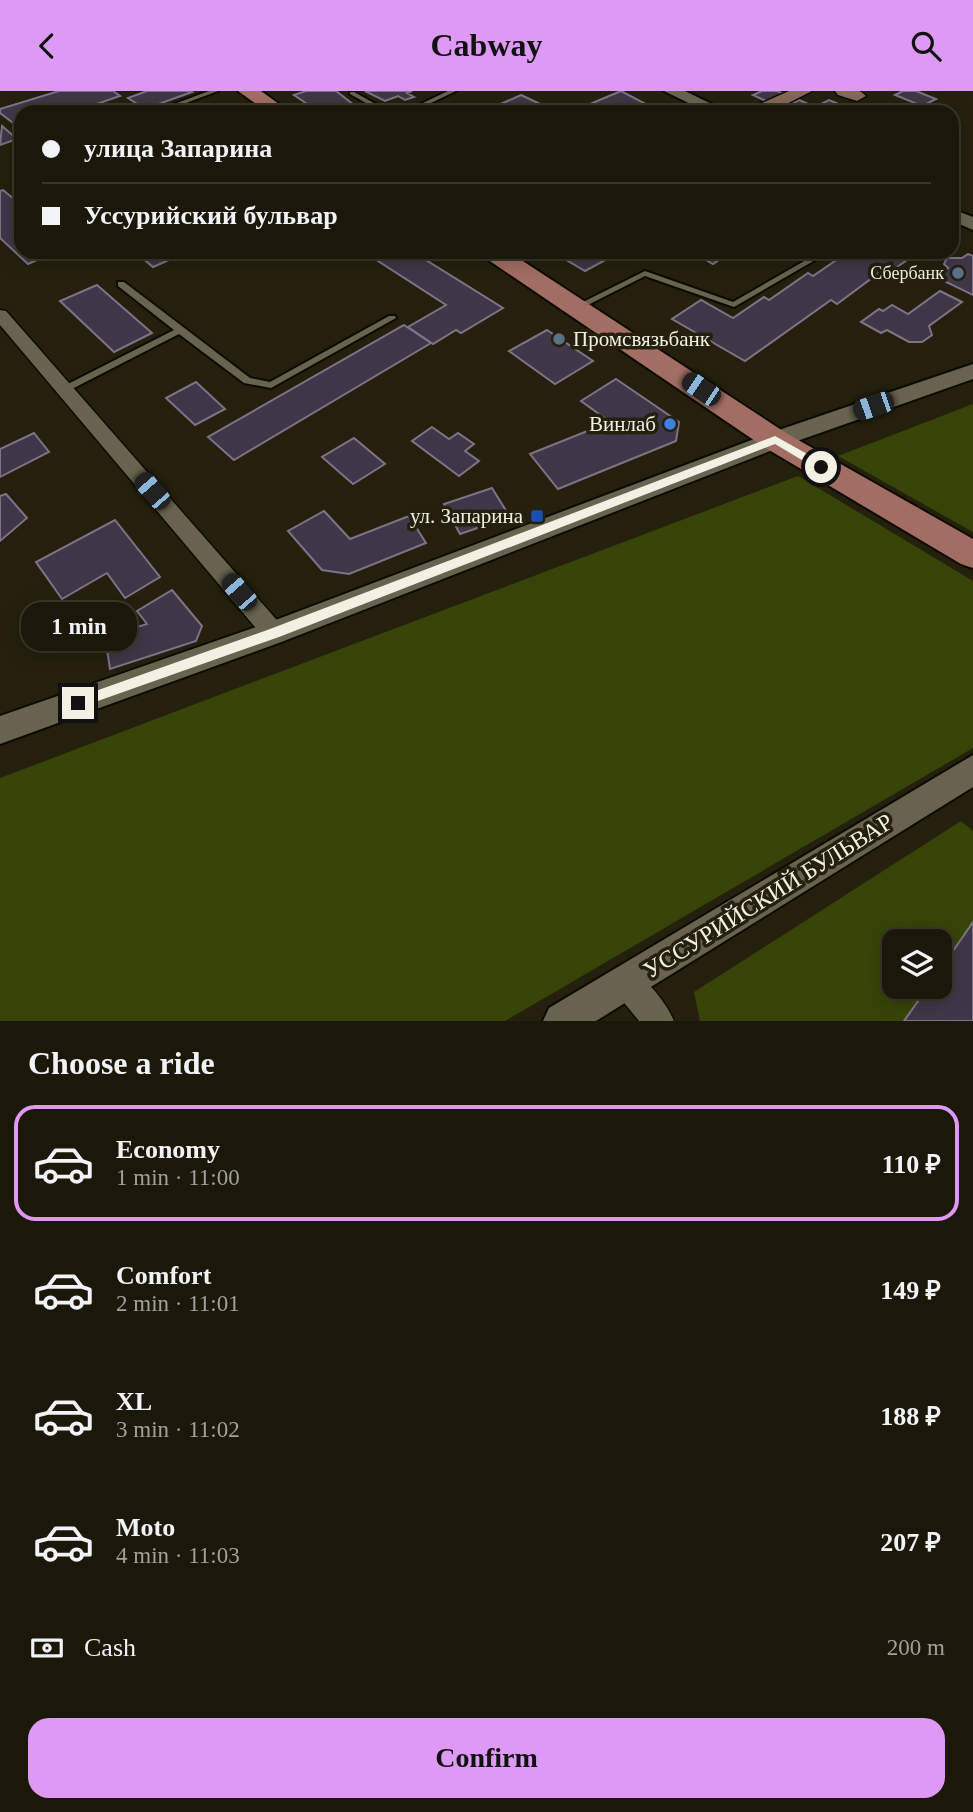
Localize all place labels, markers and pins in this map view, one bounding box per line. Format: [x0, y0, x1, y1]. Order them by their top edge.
place label: Сбербанк [870, 263, 944, 283]
marker: Сбербанк [950, 265, 966, 281]
place label: Промсвязьбанк [573, 327, 711, 351]
marker: Промсвязьбанк [551, 331, 567, 347]
place label: Винлаб [589, 412, 656, 436]
marker: Винлаб [662, 416, 678, 432]
place label: ул. Запарина [410, 504, 524, 528]
marker: ул. Запарина [529, 508, 545, 524]

